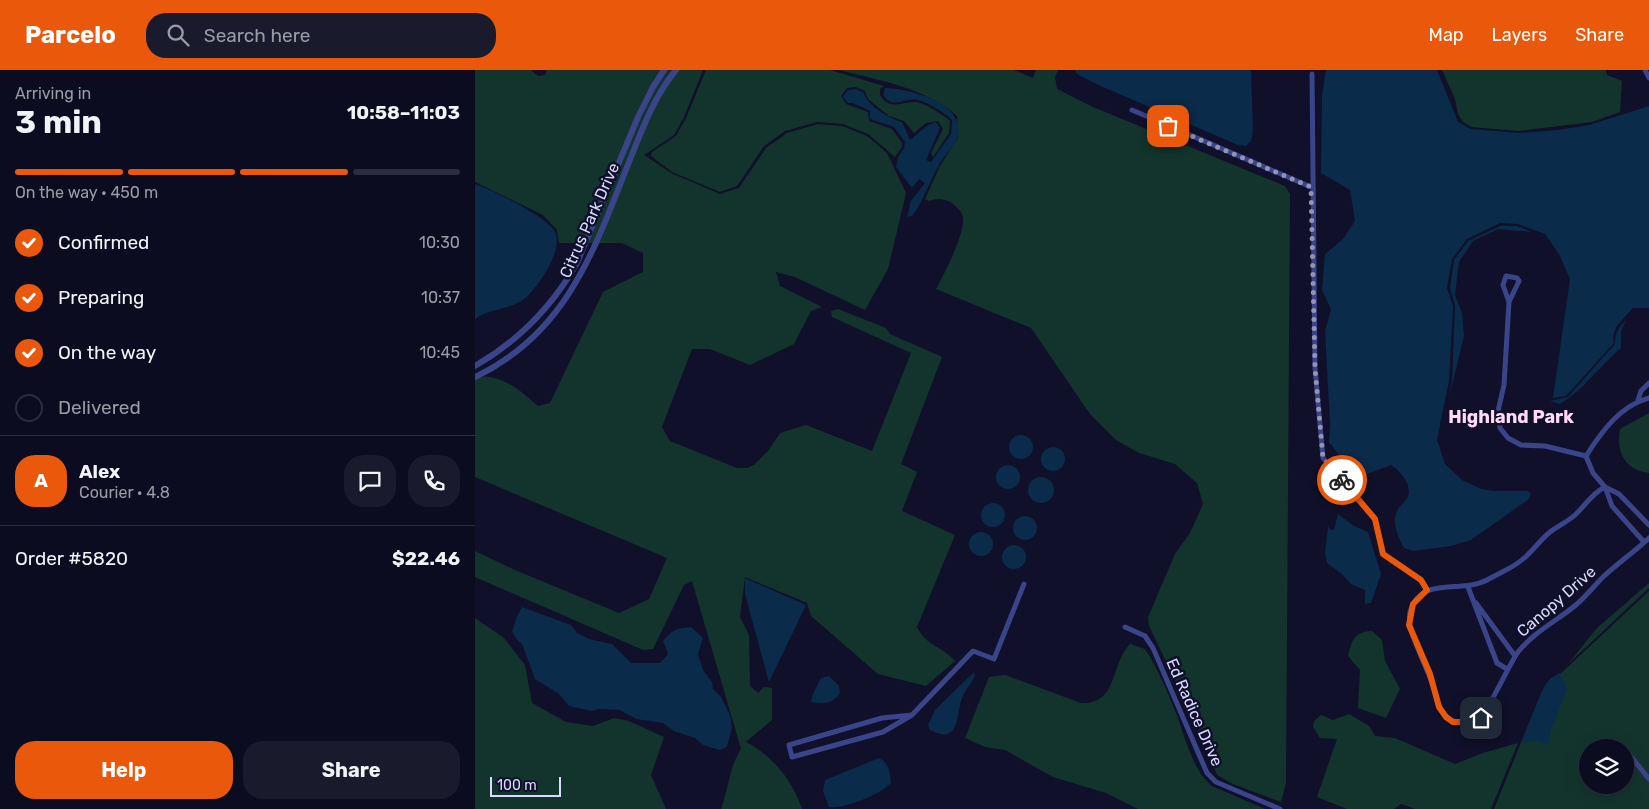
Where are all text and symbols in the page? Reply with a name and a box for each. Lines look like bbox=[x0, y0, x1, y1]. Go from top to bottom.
search box bbox=[146, 13, 496, 58]
text: Parcelo bbox=[25, 21, 116, 49]
icon: search bbox=[164, 21, 192, 49]
text: Search here bbox=[204, 24, 310, 47]
text: Map bbox=[1429, 24, 1464, 46]
text: Layers bbox=[1492, 24, 1547, 46]
text: Share bbox=[1575, 24, 1624, 46]
text: Arriving in bbox=[15, 84, 91, 103]
text: 10:58–11:03 bbox=[347, 101, 460, 124]
text: 3 min bbox=[15, 103, 102, 141]
pin bbox=[1147, 105, 1189, 147]
icon: bag bbox=[1154, 112, 1182, 140]
street label: Citrus Park Drive bbox=[556, 160, 623, 281]
text: On the way · 450 m bbox=[15, 183, 158, 202]
icon: check bbox=[15, 229, 43, 257]
text: Confirmed bbox=[58, 231, 149, 254]
text: 10:30 bbox=[419, 233, 460, 252]
icon: check bbox=[15, 284, 43, 312]
text: Preparing bbox=[58, 286, 144, 309]
text: 10:37 bbox=[421, 288, 460, 307]
icon: check bbox=[15, 339, 43, 367]
text: On the way bbox=[58, 341, 156, 364]
text: 10:45 bbox=[419, 343, 460, 362]
text: Delivered bbox=[58, 396, 141, 419]
district label: Highland Park bbox=[1448, 406, 1574, 428]
button: chat bbox=[344, 455, 396, 507]
button: phone bbox=[408, 455, 460, 507]
courier bbox=[1317, 455, 1367, 505]
text: Alex bbox=[79, 460, 120, 483]
icon: bike bbox=[1328, 466, 1356, 494]
text: A bbox=[34, 469, 48, 492]
text: Courier · 4.8 bbox=[79, 483, 170, 502]
text: Order #5820 bbox=[15, 547, 128, 570]
text: $22.46 bbox=[392, 547, 460, 570]
street label: Canopy Drive bbox=[1513, 562, 1600, 641]
street label: Ed Radice Drive bbox=[1162, 655, 1227, 769]
pin bbox=[1460, 697, 1502, 739]
icon: home bbox=[1467, 704, 1495, 732]
map controls bbox=[1579, 739, 1634, 794]
button: layers bbox=[1579, 739, 1634, 794]
button: Help bbox=[15, 741, 233, 799]
button: Share bbox=[243, 741, 460, 799]
scale bar bbox=[490, 774, 561, 797]
text: 100 m bbox=[497, 777, 537, 794]

